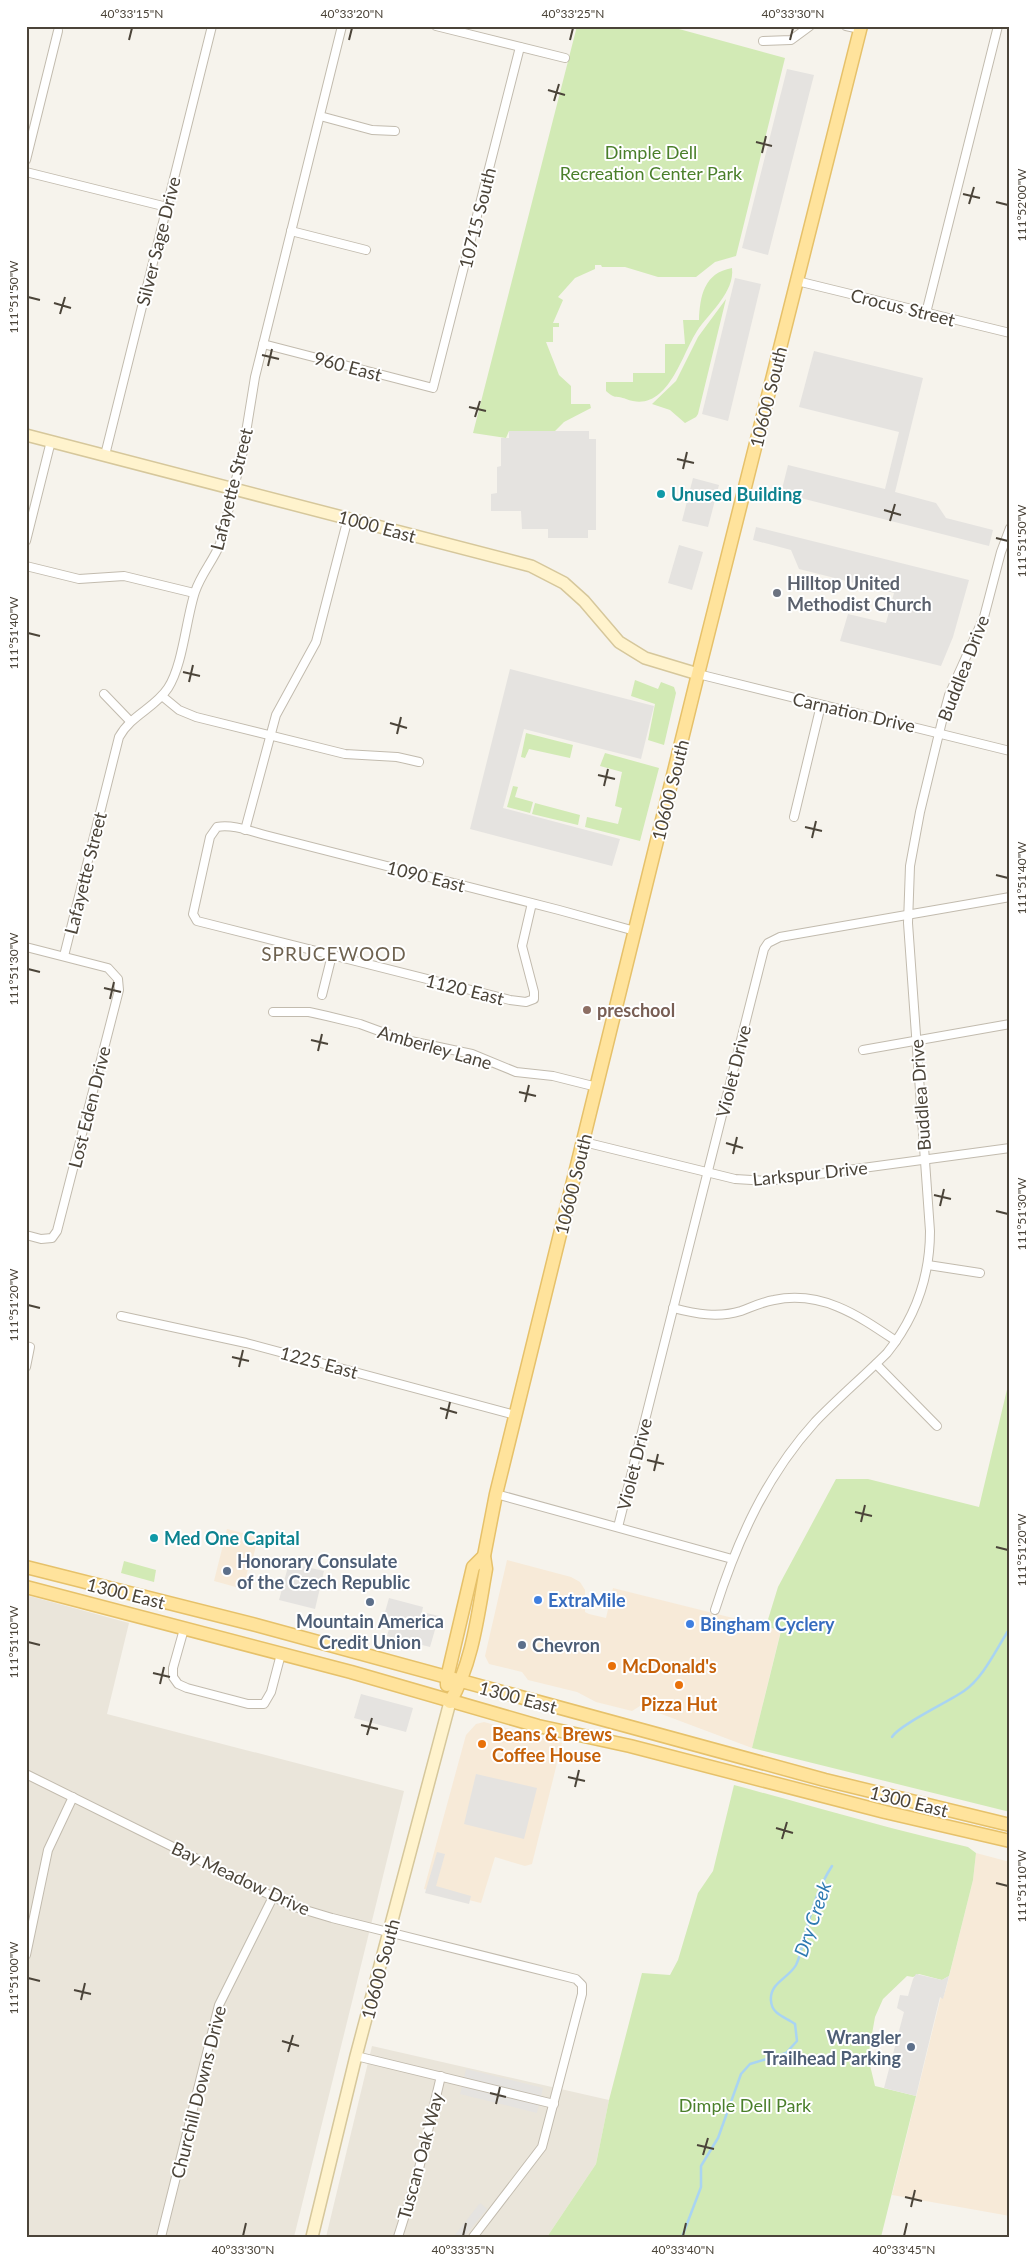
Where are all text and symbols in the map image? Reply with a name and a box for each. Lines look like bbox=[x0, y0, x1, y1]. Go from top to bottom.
text: 40°33'15"N bbox=[101, 6, 163, 21]
text: 40°33'20"N bbox=[321, 6, 383, 21]
text: 40°33'25"N bbox=[542, 6, 604, 21]
text: 40°33'30"N bbox=[762, 6, 824, 21]
park label: Dimple Dell Recreation Center Park bbox=[560, 141, 743, 184]
street label: 10715 South bbox=[454, 165, 500, 271]
text: 111°52'00"W bbox=[1014, 168, 1029, 242]
street label: Silver Sage Drive bbox=[131, 174, 185, 308]
text: 111°51'50"W bbox=[6, 260, 21, 334]
street label: Crocus Street bbox=[849, 283, 958, 331]
street label: 10600 South bbox=[745, 344, 791, 450]
street label: 960 East bbox=[312, 346, 385, 386]
street label: Lafayette Street bbox=[205, 425, 257, 552]
place label: Unused Building bbox=[671, 483, 802, 505]
marker: Unused Building bbox=[655, 488, 667, 500]
text: 111°51'50"W bbox=[1014, 504, 1029, 578]
street label: 1000 East bbox=[336, 505, 419, 547]
place label: Hilltop United Methodist Church bbox=[787, 572, 932, 615]
marker: Hilltop United Methodist Church bbox=[771, 587, 783, 599]
text: 111°51'40"W bbox=[6, 596, 21, 670]
street label: Buddlea Drive bbox=[933, 612, 993, 724]
street label: Carnation Drive bbox=[790, 687, 918, 737]
street label: 10600 South bbox=[647, 737, 693, 843]
street label: Lafayette Street bbox=[59, 809, 111, 936]
text: 111°51'40"W bbox=[1014, 841, 1029, 915]
street label: 1090 East bbox=[385, 856, 468, 896]
text: 111°51'30"W bbox=[6, 932, 21, 1006]
district label: SPRUCEWOOD bbox=[261, 942, 407, 965]
street label: 1120 East bbox=[424, 969, 507, 1009]
place label: preschool bbox=[597, 999, 675, 1021]
marker: preschool bbox=[581, 1004, 593, 1016]
street label: Amberley Lane bbox=[375, 1020, 495, 1074]
street label: Violet Drive bbox=[711, 1023, 755, 1119]
street label: Buddlea Drive bbox=[905, 1038, 935, 1152]
street label: Lost Eden Drive bbox=[63, 1044, 115, 1170]
street label: 10600 South bbox=[550, 1131, 596, 1237]
street label: Larkspur Drive bbox=[751, 1156, 869, 1190]
text: 111°51'30"W bbox=[1014, 1177, 1029, 1251]
text: 111°51'20"W bbox=[6, 1268, 21, 1342]
street label: 1225 East bbox=[278, 1341, 361, 1383]
street label: Violet Drive bbox=[612, 1416, 656, 1512]
text: 111°51'20"W bbox=[1014, 1513, 1029, 1587]
place label: Med One Capital bbox=[164, 1527, 300, 1549]
marker: Med One Capital bbox=[148, 1532, 160, 1544]
place label: Honorary Consulate of the Czech Republic bbox=[237, 1550, 410, 1593]
marker: Honorary Consulate of the Czech Republic bbox=[221, 1565, 233, 1577]
street label: 1300 East bbox=[85, 1573, 168, 1613]
place label: ExtraMile bbox=[548, 1589, 626, 1611]
marker: ExtraMile bbox=[532, 1594, 544, 1606]
marker: Mountain America Credit Union bbox=[364, 1596, 376, 1608]
text: 111°51'10"W bbox=[6, 1605, 21, 1679]
place label: Mountain America Credit Union bbox=[296, 1610, 444, 1653]
place label: Bingham Cyclery bbox=[700, 1613, 835, 1635]
marker: Bingham Cyclery bbox=[684, 1618, 696, 1630]
place label: Chevron bbox=[532, 1634, 600, 1656]
marker: Chevron bbox=[516, 1639, 528, 1651]
place label: McDonald's bbox=[622, 1655, 717, 1677]
marker: McDonald's bbox=[606, 1660, 618, 1672]
street label: 1300 East bbox=[477, 1676, 560, 1718]
marker: Pizza Hut bbox=[673, 1679, 685, 1691]
place label: Pizza Hut bbox=[641, 1693, 717, 1715]
place label: Beans & Brews Coffee House bbox=[492, 1723, 612, 1766]
marker: Beans & Brews Coffee House bbox=[476, 1738, 488, 1750]
street label: 1300 East bbox=[868, 1781, 951, 1821]
street label: Bay Meadow Drive bbox=[168, 1836, 314, 1920]
text: 111°51'10"W bbox=[1014, 1849, 1029, 1923]
water label: Dry Creek bbox=[788, 1877, 836, 1960]
street label: 10600 South bbox=[356, 1916, 404, 2022]
text: 111°51'00"W bbox=[6, 1941, 21, 2015]
street label: Churchill Downs Drive bbox=[166, 2003, 230, 2181]
place label: Wrangler Trailhead Parking bbox=[763, 2026, 901, 2069]
marker: Wrangler Trailhead Parking bbox=[905, 2041, 917, 2053]
street label: Tuscan Oak Way bbox=[392, 2089, 448, 2222]
park label: Dimple Dell Park bbox=[679, 2094, 812, 2116]
text: 40°33'30"N bbox=[212, 2242, 274, 2257]
text: 40°33'35"N bbox=[432, 2242, 494, 2257]
text: 40°33'40"N bbox=[652, 2242, 714, 2257]
text: 40°33'45"N bbox=[873, 2242, 935, 2257]

